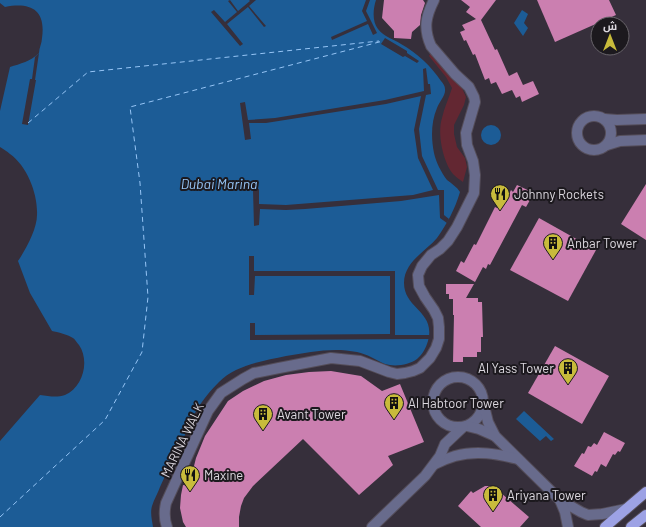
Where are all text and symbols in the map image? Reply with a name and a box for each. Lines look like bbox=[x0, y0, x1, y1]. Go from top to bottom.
north arrow bbox=[590, 16, 630, 56]
text: ش bbox=[603, 19, 617, 33]
water label: Dubai Marina bbox=[181, 175, 257, 192]
restaurant icon: Johnny Rockets bbox=[489, 183, 511, 211]
place label: Johnny Rockets bbox=[514, 186, 604, 202]
building icon: Anbar Tower bbox=[542, 232, 564, 260]
place label: Anbar Tower bbox=[567, 235, 637, 251]
building icon: Al Yass Tower bbox=[557, 357, 579, 385]
place label: Al Yass Tower bbox=[478, 360, 554, 376]
building icon: Al Habtoor Tower bbox=[383, 392, 405, 420]
place label: Al Habtoor Tower bbox=[408, 395, 504, 411]
street label: MARINA WALK bbox=[157, 400, 207, 480]
building icon: Avant Tower bbox=[252, 403, 274, 431]
place label: Avant Tower bbox=[277, 406, 346, 422]
restaurant icon: Maxine bbox=[179, 464, 201, 492]
place label: Maxine bbox=[204, 467, 243, 483]
building icon: Ariyana Tower bbox=[482, 484, 504, 512]
place label: Ariyana Tower bbox=[507, 487, 586, 503]

